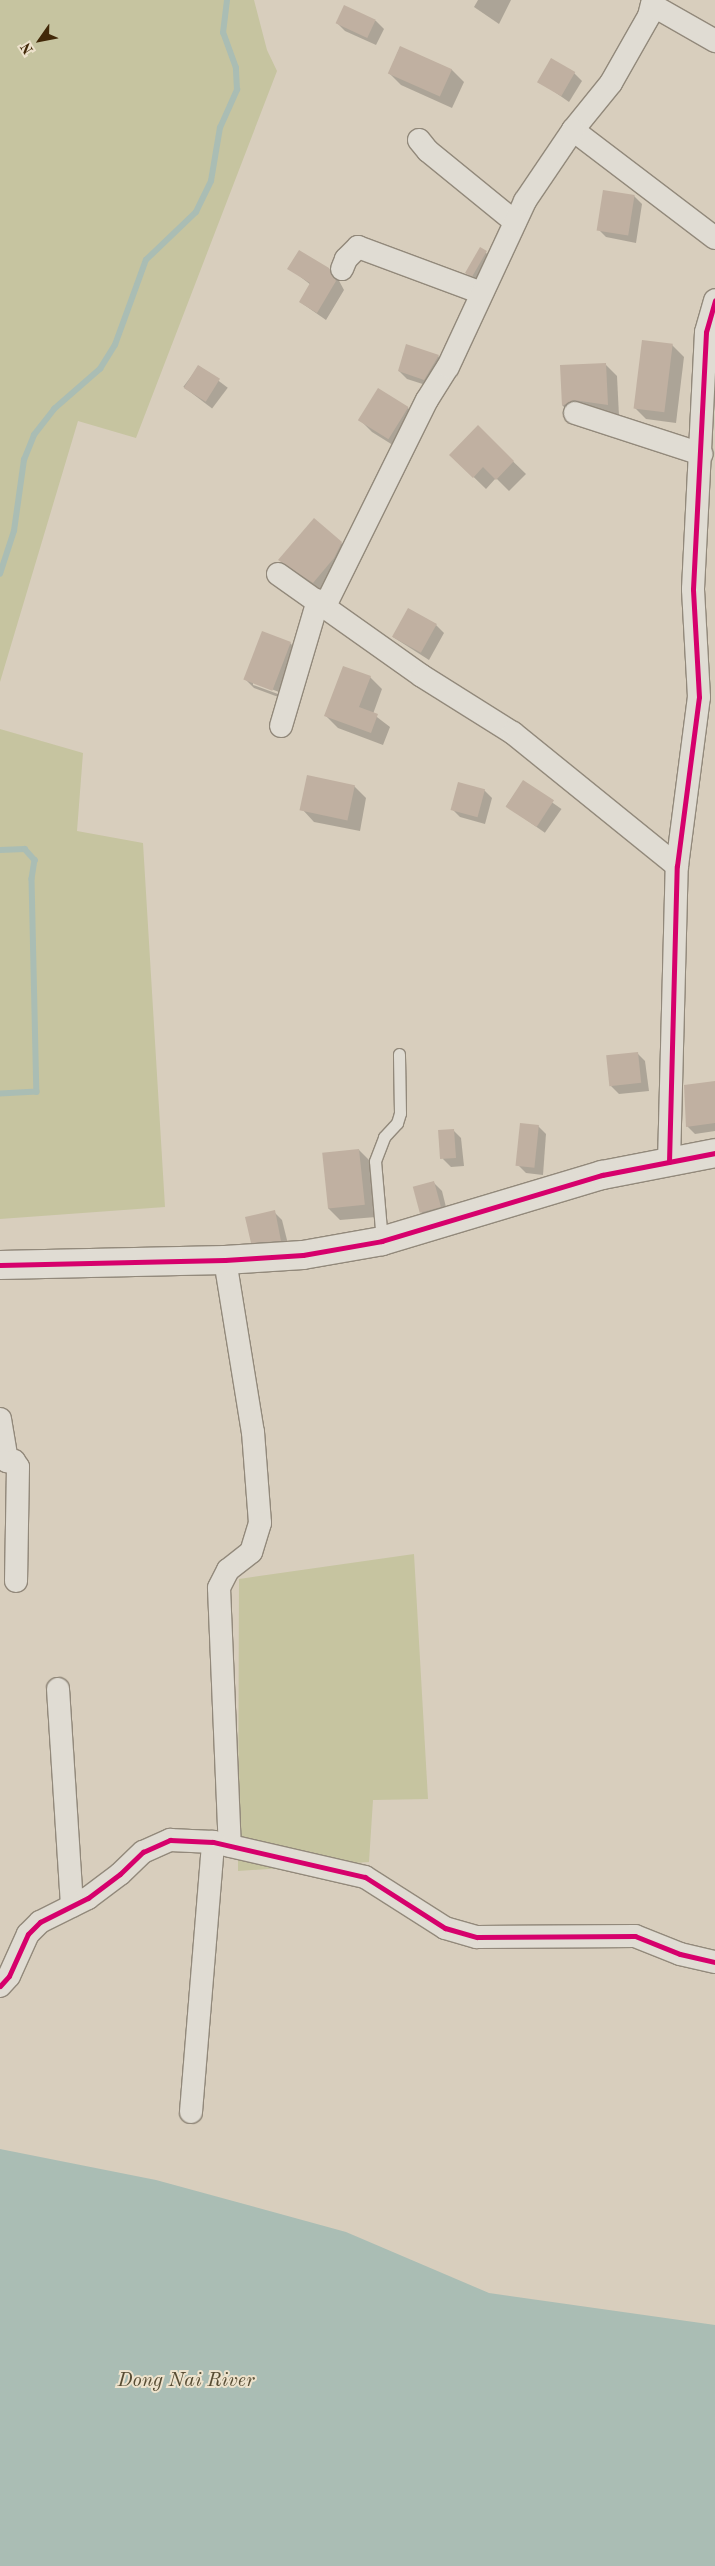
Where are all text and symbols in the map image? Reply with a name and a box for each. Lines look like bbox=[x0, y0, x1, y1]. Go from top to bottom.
north arrow bbox=[15, 15, 65, 65]
text: N bbox=[19, 40, 36, 56]
water label: Dong Nai River bbox=[118, 2369, 254, 2393]

